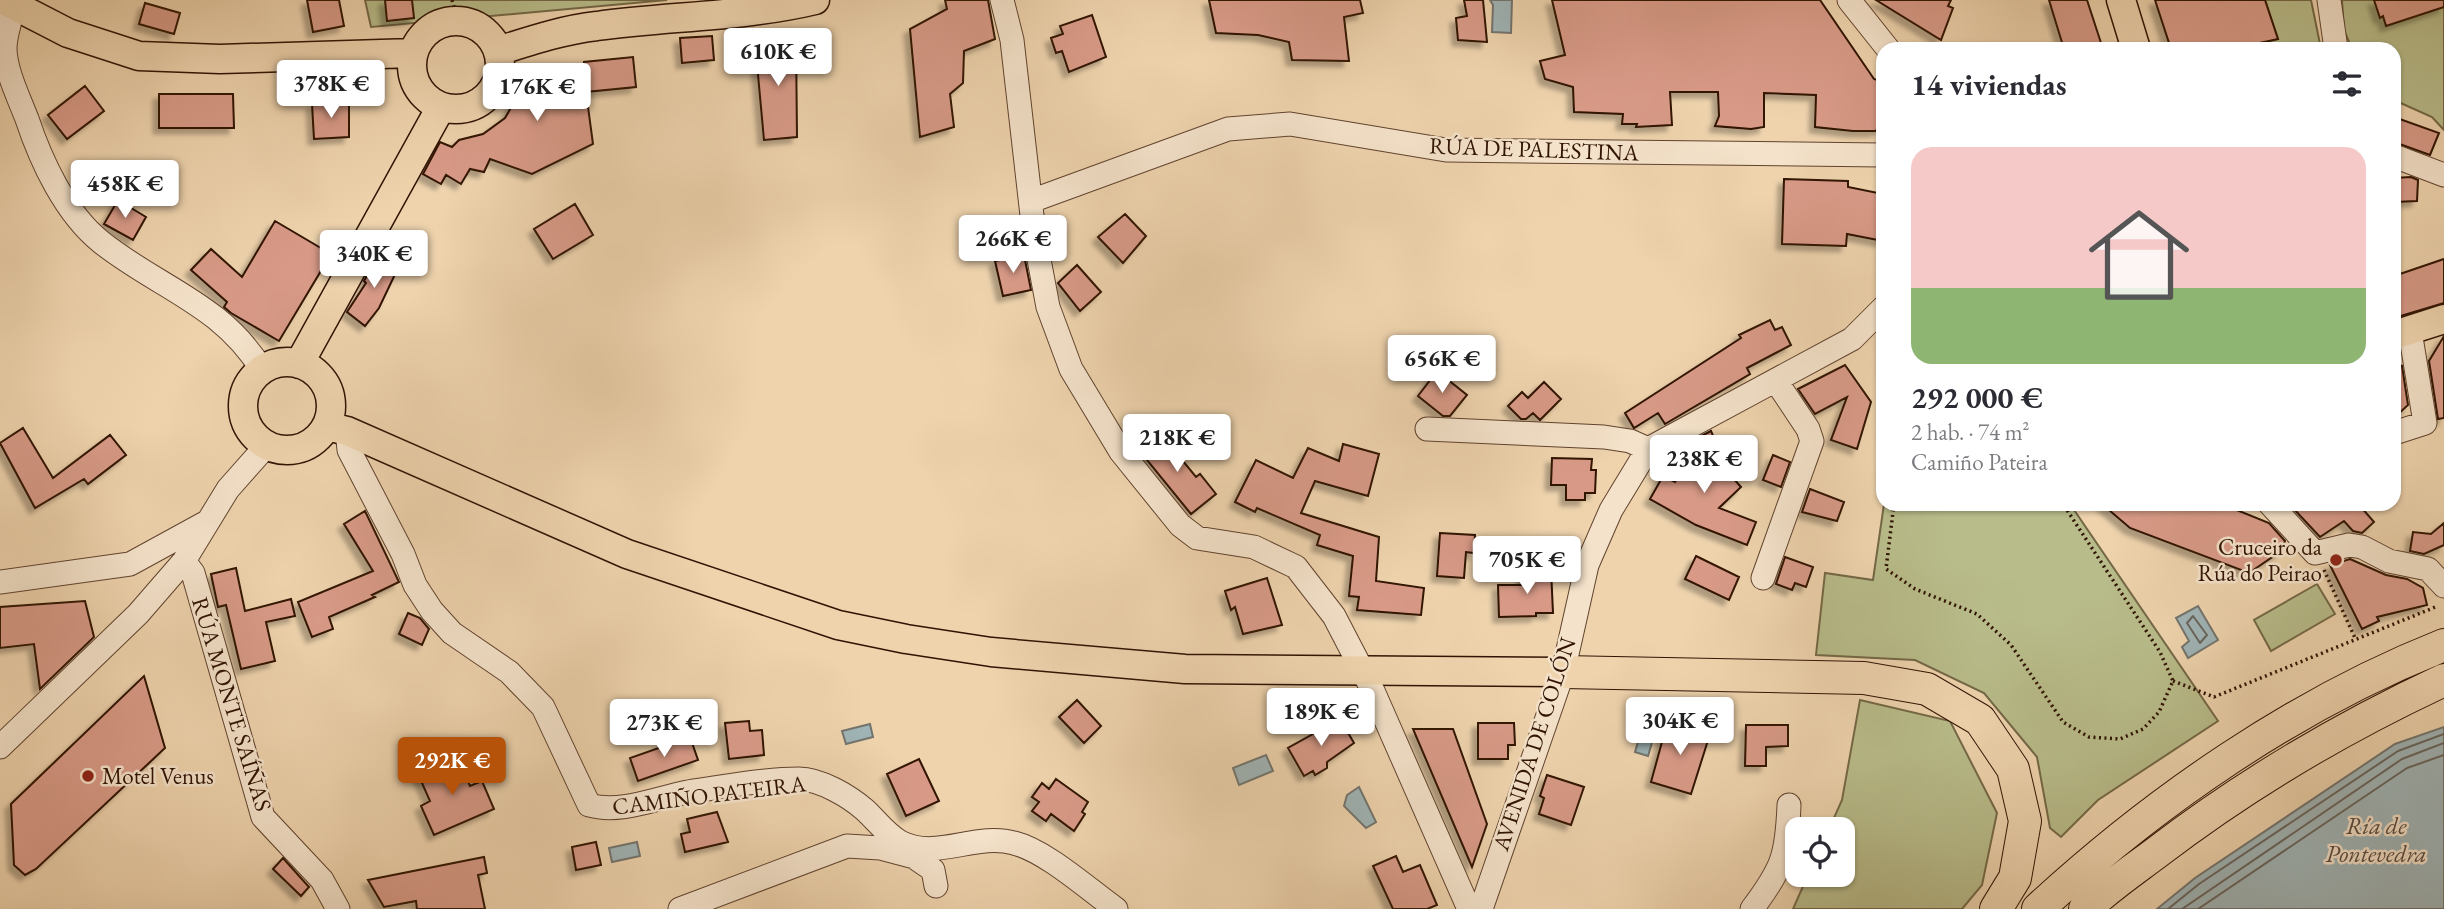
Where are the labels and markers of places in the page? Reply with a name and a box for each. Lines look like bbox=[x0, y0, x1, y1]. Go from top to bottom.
pin: 610K € bbox=[721, 28, 835, 88]
pin: 378K € bbox=[274, 60, 388, 120]
pin: 176K € bbox=[480, 64, 594, 123]
pin: 458K € bbox=[68, 160, 182, 220]
pin: 266K € bbox=[956, 216, 1070, 275]
pin: 340K € bbox=[317, 230, 431, 290]
pin: 656K € bbox=[1385, 336, 1499, 395]
pin: 218K € bbox=[1120, 414, 1234, 474]
pin: 238K € bbox=[1647, 435, 1761, 495]
place label: Cruceiro da Rúa do Peirao bbox=[2198, 532, 2323, 588]
pin: 705K € bbox=[1470, 536, 1584, 596]
marker: Cruceiro da Rúa do Peirao bbox=[2328, 552, 2344, 568]
pin: 189K € bbox=[1264, 688, 1378, 748]
pin: 304K € bbox=[1623, 698, 1737, 757]
pin: 273K € bbox=[607, 700, 721, 759]
pin: 292K € bbox=[395, 738, 509, 797]
place label: Motel Venus bbox=[102, 761, 214, 791]
marker: Motel Venus bbox=[80, 768, 96, 784]

